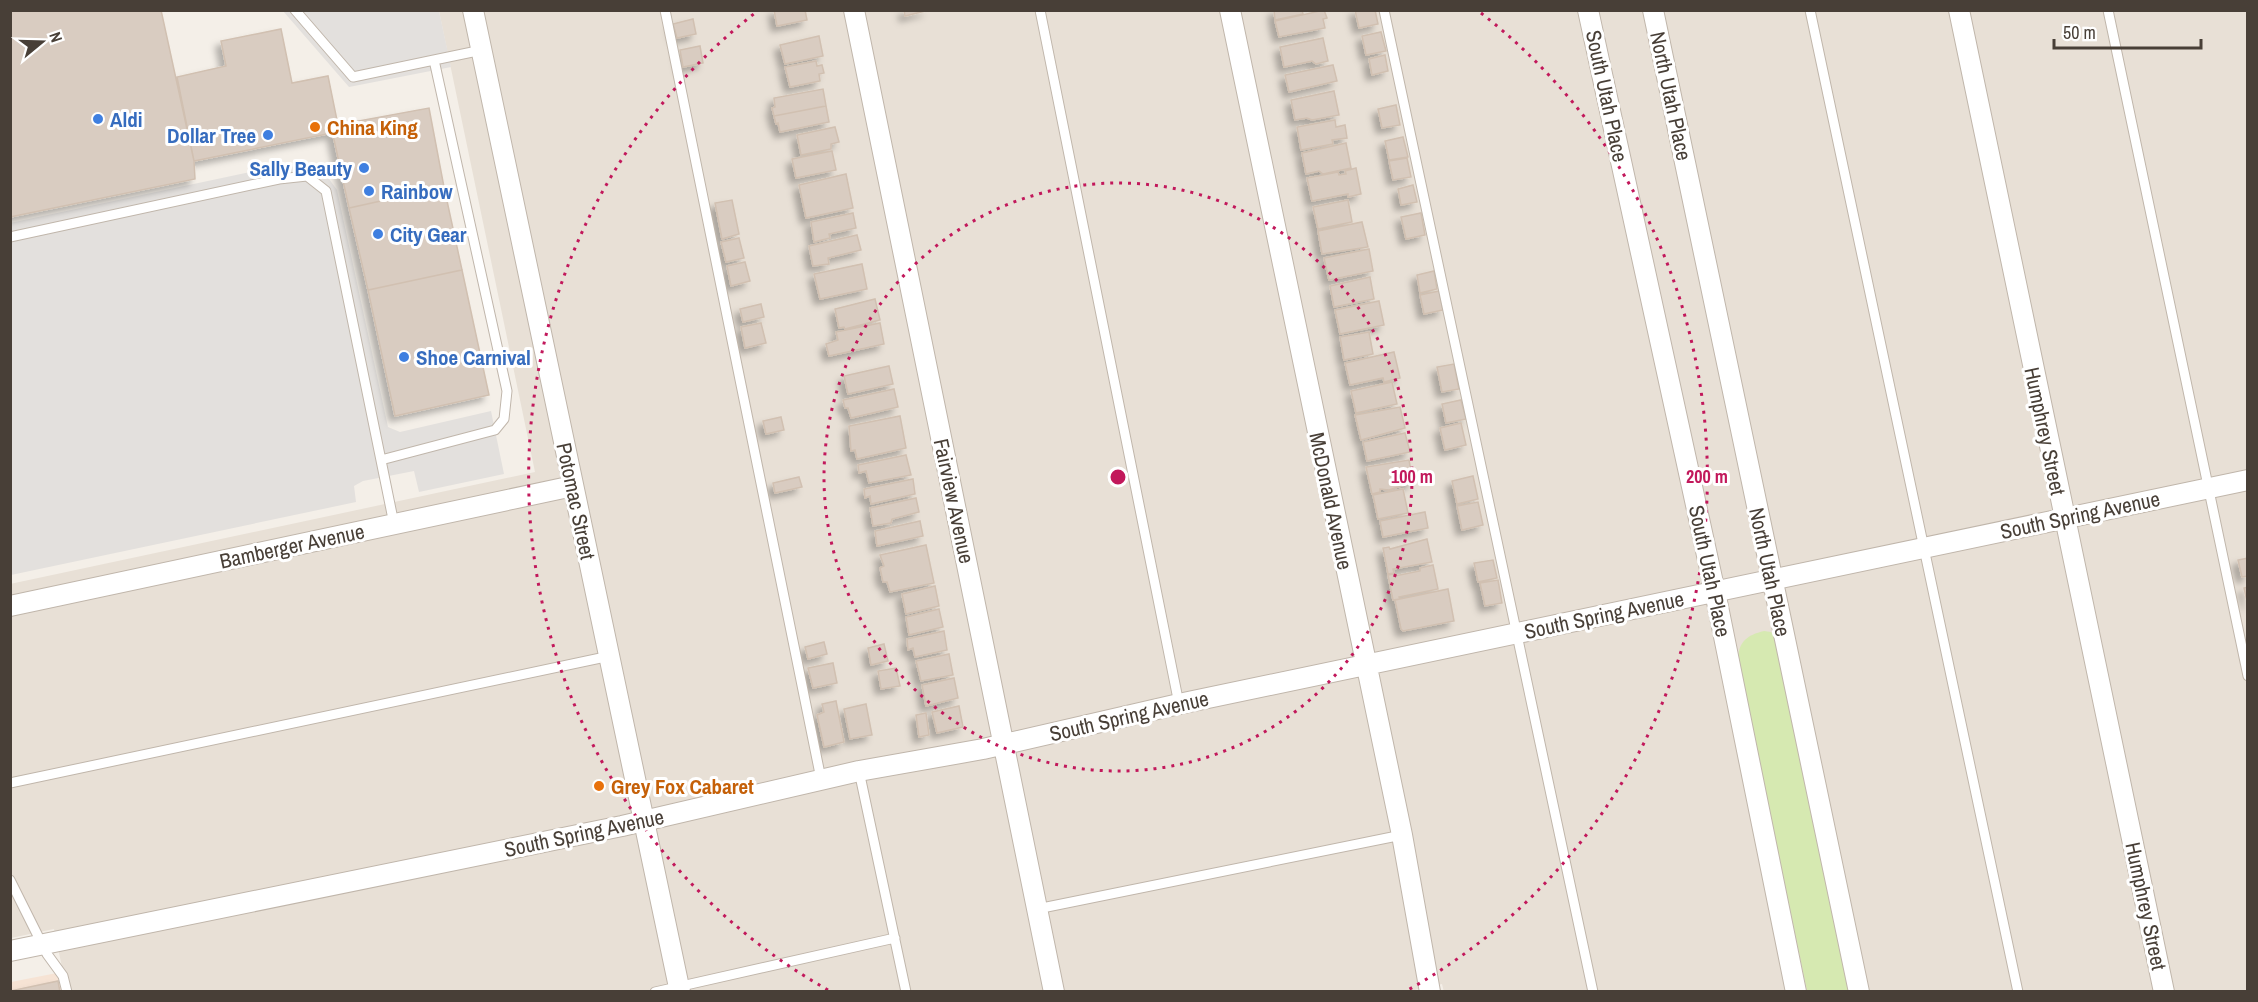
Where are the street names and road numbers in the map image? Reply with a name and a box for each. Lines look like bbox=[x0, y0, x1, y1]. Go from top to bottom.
street label: South Utah Place bbox=[1579, 27, 1635, 165]
street label: North Utah Place bbox=[1643, 29, 1699, 163]
street label: Humphrey Street bbox=[2017, 364, 2073, 498]
street label: McDonald Avenue bbox=[1302, 430, 1360, 572]
street label: Fairview Avenue bbox=[927, 436, 981, 566]
street label: Potomac Street bbox=[549, 440, 603, 562]
street label: South Spring Avenue bbox=[1998, 484, 2162, 546]
street label: South Utah Place bbox=[1682, 502, 1738, 640]
street label: North Utah Place bbox=[1742, 505, 1798, 639]
street label: Bamberger Avenue bbox=[217, 517, 367, 575]
street label: South Spring Avenue bbox=[1522, 584, 1686, 646]
street label: South Spring Avenue bbox=[1047, 684, 1211, 748]
street label: South Spring Avenue bbox=[502, 802, 666, 864]
street label: Humphrey Street bbox=[2118, 839, 2174, 973]

